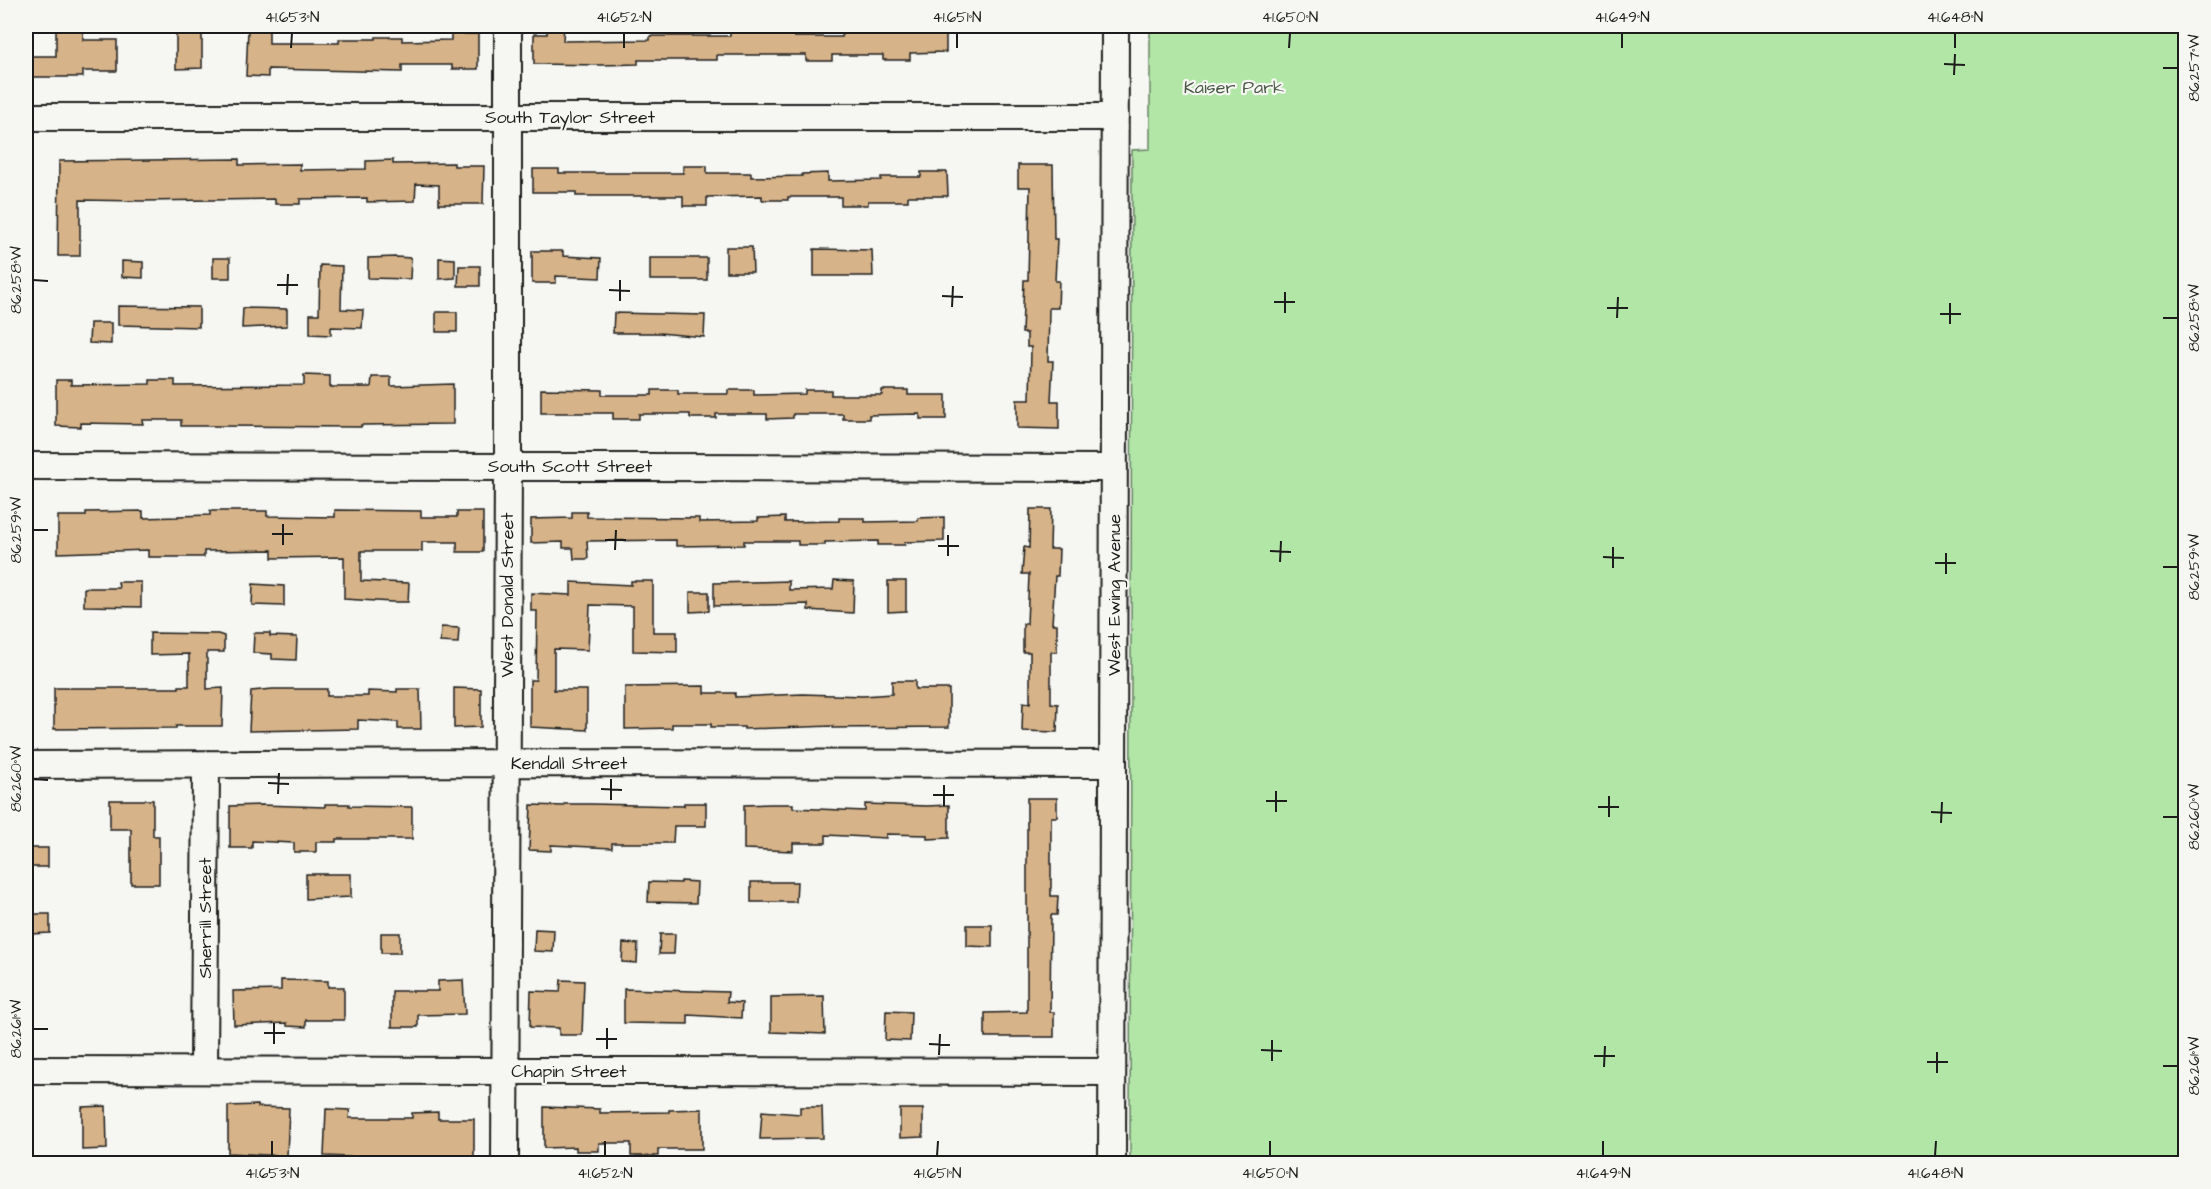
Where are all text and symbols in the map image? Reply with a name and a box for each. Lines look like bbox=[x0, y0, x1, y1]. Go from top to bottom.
text: 41.653°N bbox=[265, 7, 319, 28]
text: 41.652°N bbox=[596, 7, 652, 28]
text: 41.651°N bbox=[933, 7, 981, 28]
text: 41.650°N bbox=[1262, 7, 1318, 28]
text: 41.649°N bbox=[1594, 7, 1650, 28]
text: 41.648°N bbox=[1927, 7, 1983, 28]
text: 86.257°W bbox=[2184, 34, 2205, 102]
park label: Kaiser Park bbox=[1184, 75, 1284, 100]
street label: South Taylor Street bbox=[485, 105, 656, 131]
text: 86.258°W bbox=[6, 246, 27, 314]
text: 86.258°W bbox=[2184, 284, 2205, 352]
street label: South Scott Street bbox=[488, 454, 653, 479]
text: 86.259°W bbox=[6, 497, 27, 563]
street label: West Donald Street bbox=[495, 512, 520, 677]
street label: West Ewing Avenue bbox=[1102, 514, 1128, 676]
text: 86.259°W bbox=[2184, 534, 2205, 600]
text: 86.260°W bbox=[6, 746, 27, 812]
street label: Kendall Street bbox=[511, 751, 628, 776]
text: 86.260°W bbox=[2184, 784, 2205, 850]
street label: Sherrill Street bbox=[193, 857, 218, 979]
text: 86.261°W bbox=[6, 1000, 27, 1058]
text: 86.261°W bbox=[2184, 1037, 2205, 1095]
street label: Chapin Street bbox=[511, 1059, 627, 1084]
text: 41.653°N bbox=[245, 1163, 299, 1184]
text: 41.652°N bbox=[577, 1163, 633, 1184]
text: 41.651°N bbox=[913, 1163, 961, 1184]
text: 41.650°N bbox=[1242, 1163, 1298, 1184]
text: 41.649°N bbox=[1575, 1163, 1631, 1184]
text: 41.648°N bbox=[1907, 1163, 1963, 1184]

